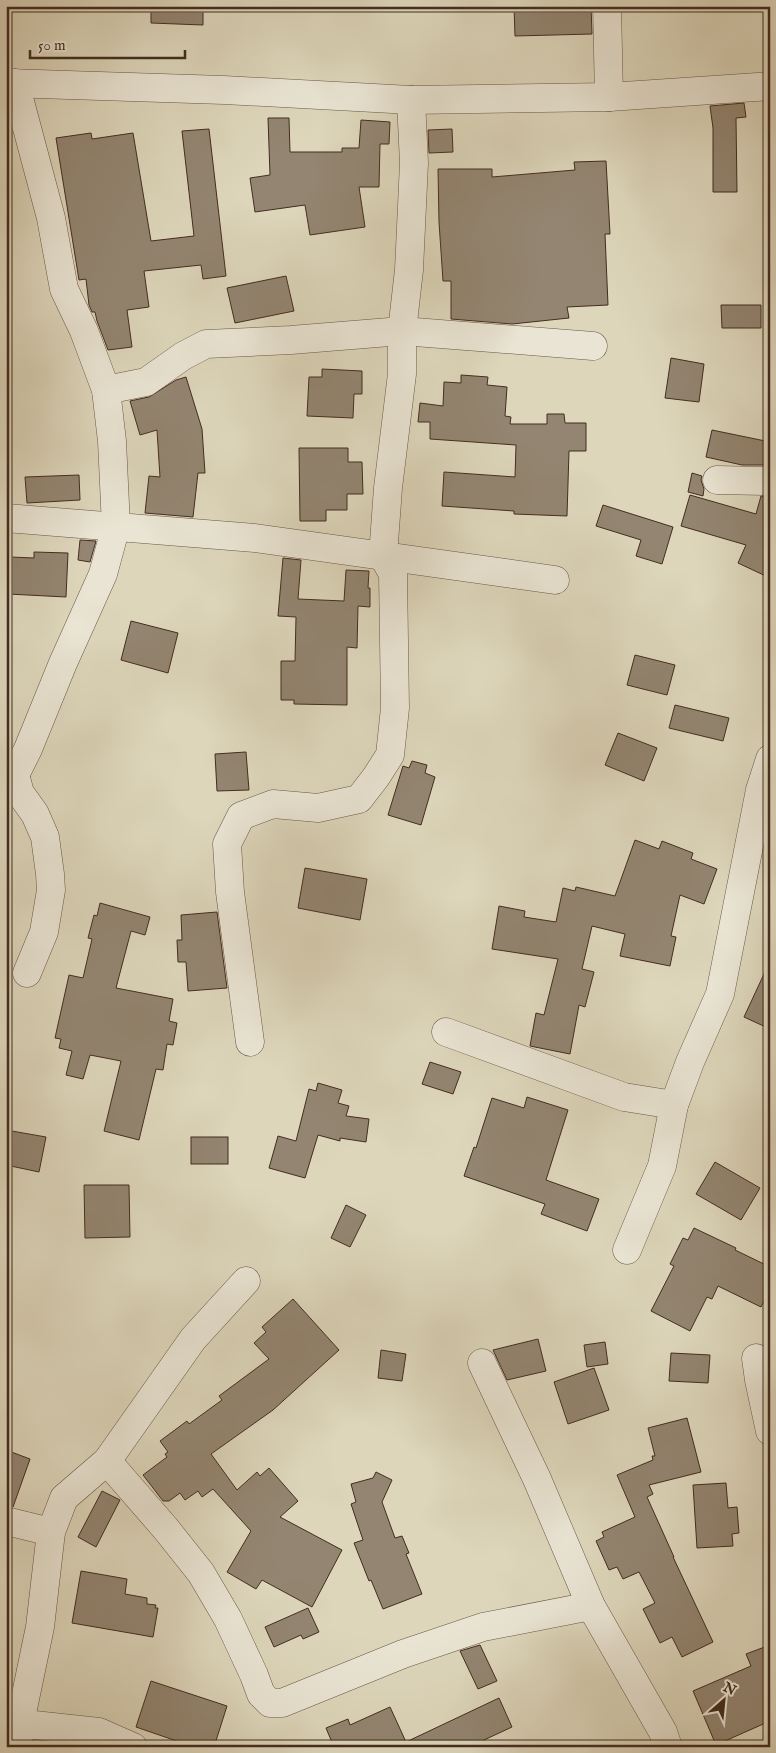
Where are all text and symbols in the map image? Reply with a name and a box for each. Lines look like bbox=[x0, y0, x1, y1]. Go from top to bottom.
scale bar bbox=[30, 28, 185, 60]
text: 50 m bbox=[38, 36, 66, 55]
north arrow bbox=[698, 1676, 748, 1726]
text: N bbox=[719, 1678, 739, 1700]

